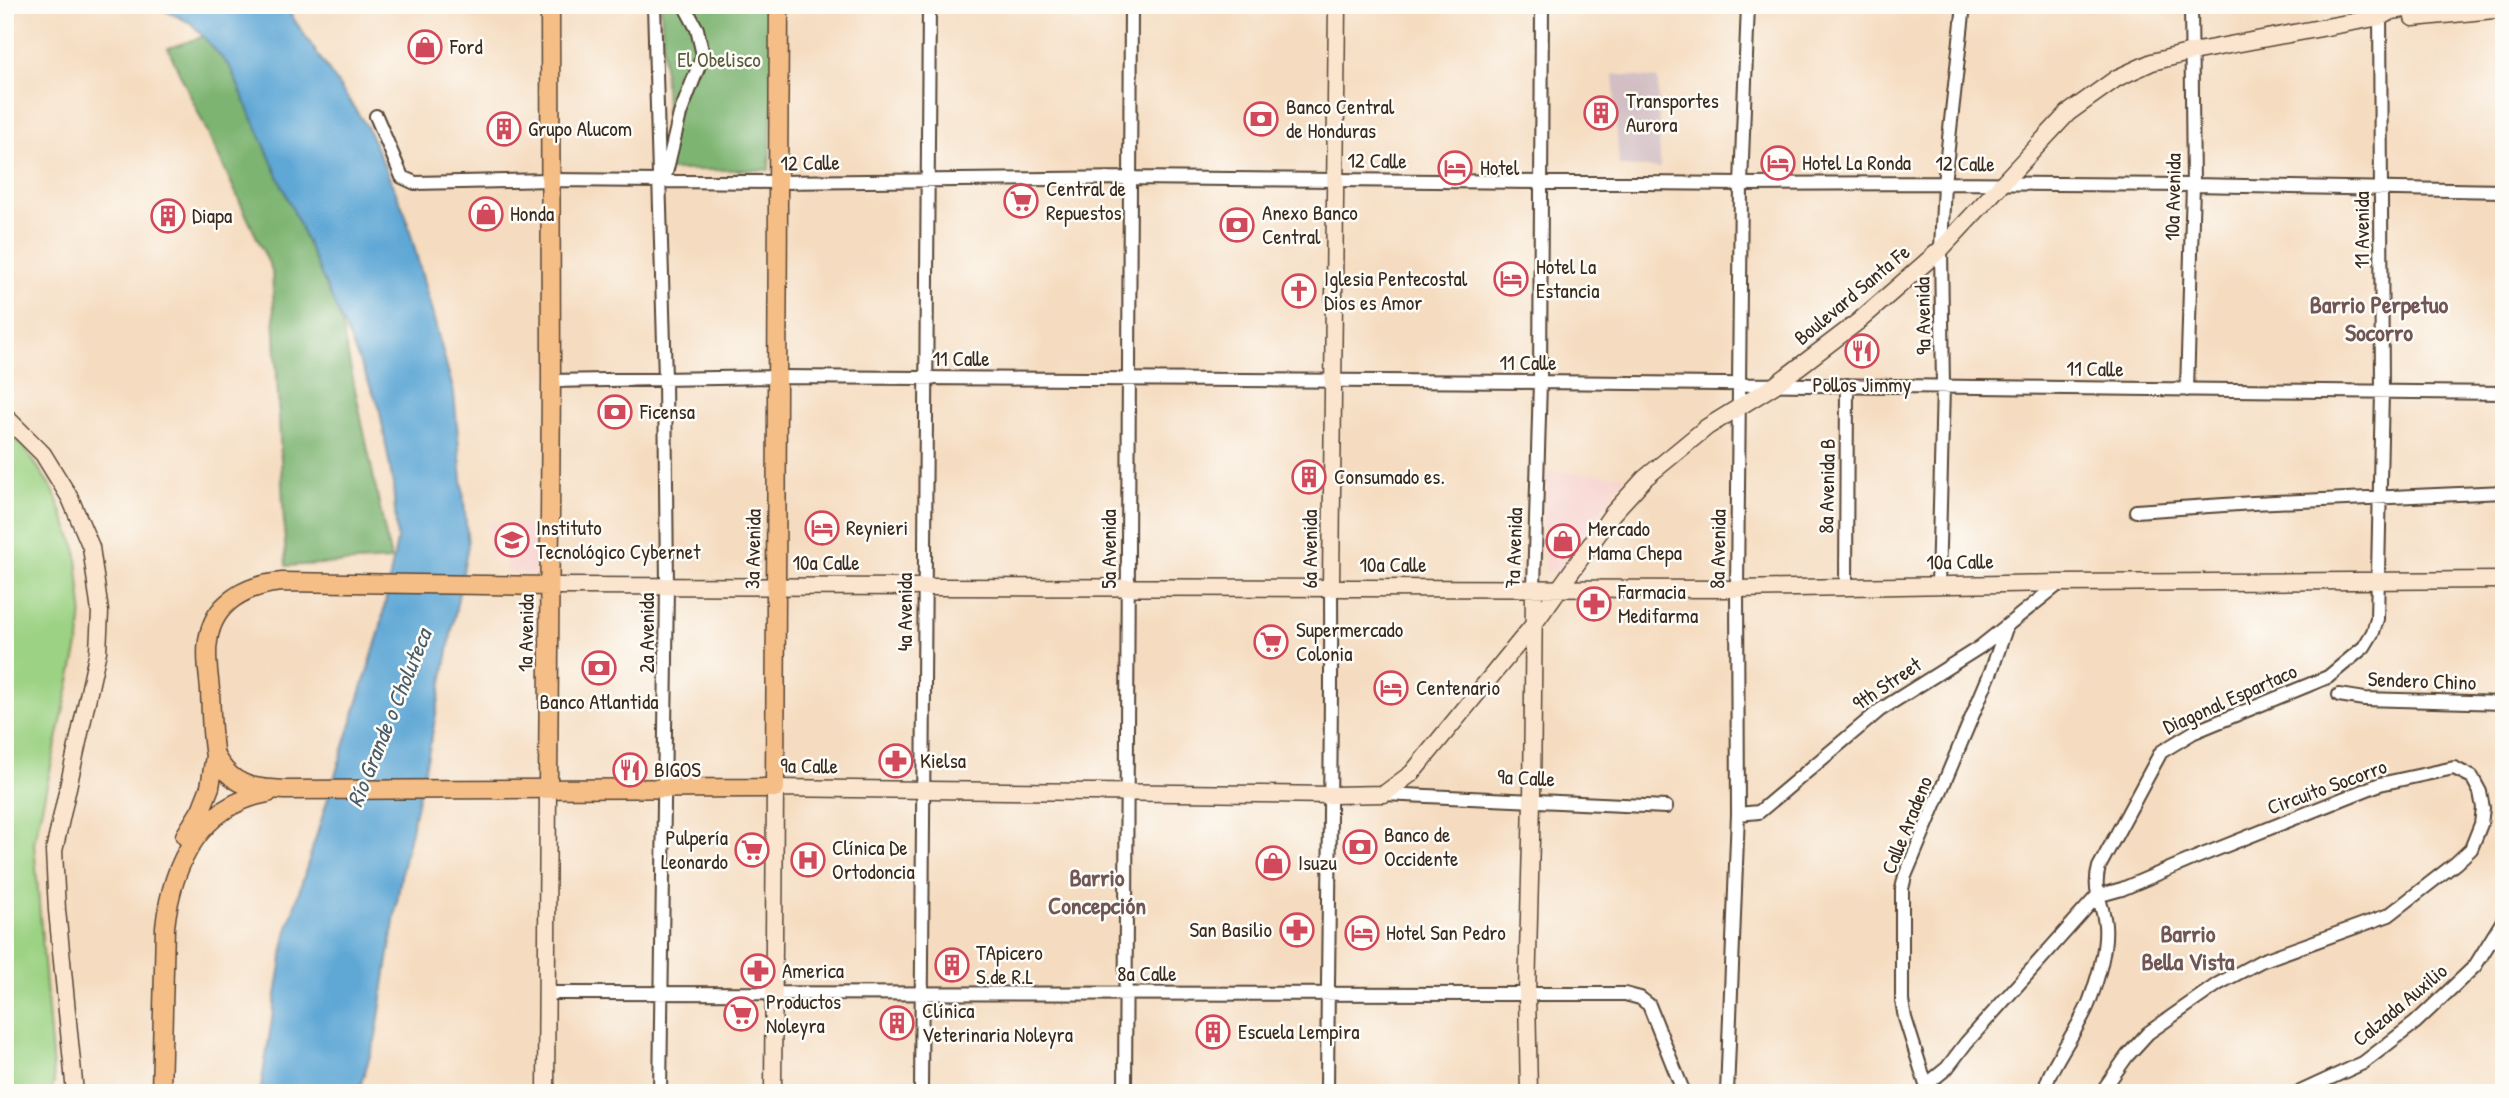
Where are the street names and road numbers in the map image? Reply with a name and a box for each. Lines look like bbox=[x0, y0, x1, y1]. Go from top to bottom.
street label: 12 Calle bbox=[1347, 145, 1407, 176]
street label: 12 Calle bbox=[780, 147, 840, 178]
street label: 12 Calle bbox=[1935, 148, 1995, 179]
street label: 10a Avenida bbox=[2157, 153, 2188, 241]
street label: 11 Avenida bbox=[2347, 191, 2376, 269]
street label: Boulevard Santa Fe bbox=[1788, 238, 1916, 352]
street label: 9a Avenida bbox=[1907, 277, 1938, 355]
street label: 11 Calle bbox=[932, 344, 990, 373]
street label: 11 Calle bbox=[1499, 348, 1557, 377]
street label: 11 Calle bbox=[2066, 354, 2124, 383]
street label: 8a Avenida B bbox=[1811, 438, 1842, 534]
street label: 7a Avenida bbox=[1498, 507, 1529, 589]
street label: 3a Avenida bbox=[737, 509, 768, 589]
street label: 5a Avenida bbox=[1094, 509, 1123, 589]
street label: 6a Avenida bbox=[1295, 509, 1324, 589]
street label: 8a Avenida bbox=[1702, 509, 1733, 589]
street label: 10a Calle bbox=[1926, 546, 1994, 577]
street label: 10a Calle bbox=[792, 548, 860, 577]
street label: 10a Calle bbox=[1359, 550, 1427, 579]
street label: 4a Avenida bbox=[890, 573, 919, 651]
street label: 2a Avenida bbox=[632, 593, 661, 673]
street label: 1a Avenida bbox=[510, 594, 541, 672]
street label: 9th Street bbox=[1846, 649, 1928, 717]
street label: Diagonal Espartaco bbox=[2158, 656, 2301, 741]
street label: Sendero Chino bbox=[2367, 664, 2477, 697]
street label: 9a Calle bbox=[780, 750, 838, 781]
street label: Circuito Socorro bbox=[2263, 751, 2391, 822]
street label: 9a Calle bbox=[1496, 762, 1556, 793]
street label: Calle Aradeno bbox=[1874, 772, 1939, 878]
street label: Calzada Auxilio bbox=[2346, 956, 2453, 1053]
street label: 8a Calle bbox=[1117, 959, 1177, 988]

